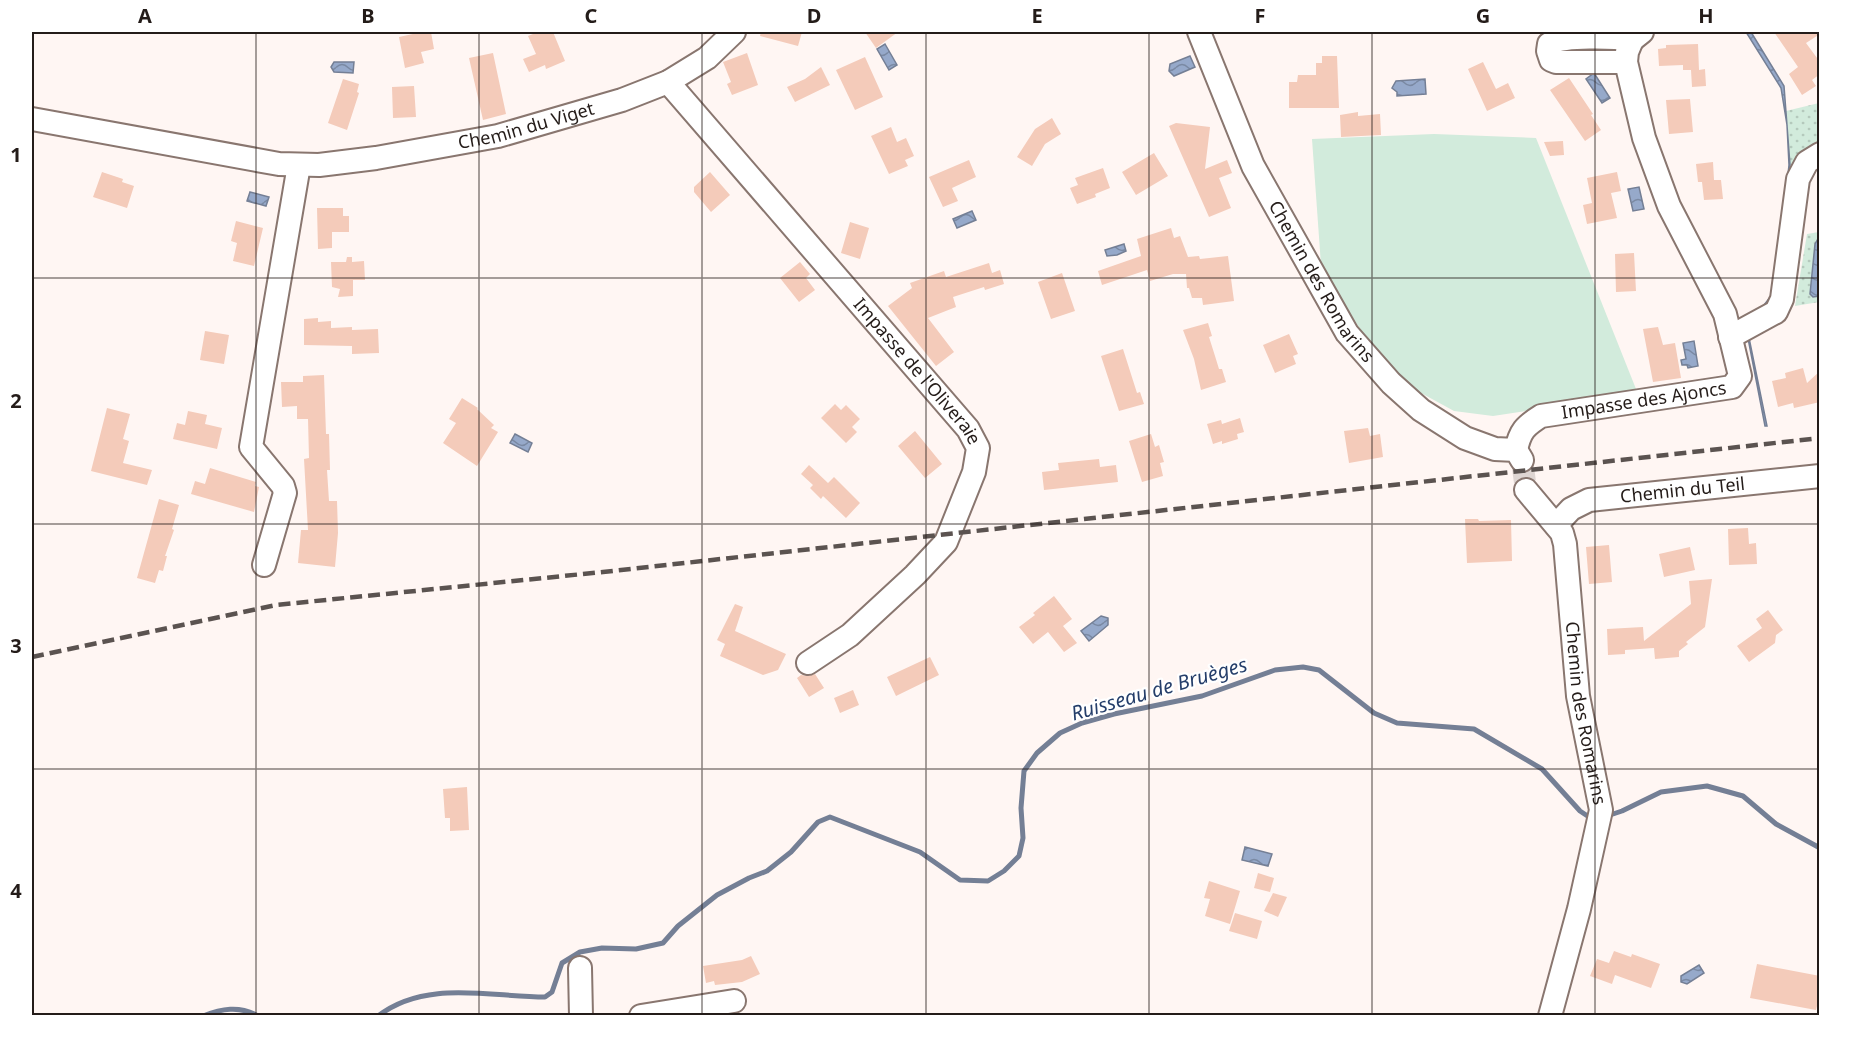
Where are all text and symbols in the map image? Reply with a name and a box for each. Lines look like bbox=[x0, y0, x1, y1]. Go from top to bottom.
text: A bbox=[138, 2, 152, 29]
text: B bbox=[361, 2, 375, 29]
text: C bbox=[585, 2, 598, 29]
text: D bbox=[807, 2, 821, 29]
text: E bbox=[1031, 2, 1043, 29]
text: F bbox=[1255, 2, 1265, 29]
text: G bbox=[1476, 2, 1490, 29]
text: H bbox=[1698, 2, 1714, 29]
street label: Chemin du Viget bbox=[456, 96, 597, 154]
text: 1 bbox=[10, 141, 22, 168]
street label: Chemin des Romarins bbox=[1264, 196, 1380, 367]
street label: Impasse de l'Oliveraie bbox=[849, 292, 987, 448]
street label: Impasse des Ajoncs bbox=[1560, 375, 1728, 424]
text: 2 bbox=[10, 387, 22, 414]
street label: Chemin du Teil bbox=[1619, 471, 1746, 508]
street label: Chemin des Romarins bbox=[1561, 620, 1613, 807]
text: 3 bbox=[10, 632, 22, 659]
water label: Ruisseau de Bruèges bbox=[1068, 650, 1250, 727]
text: 4 bbox=[10, 877, 22, 904]

